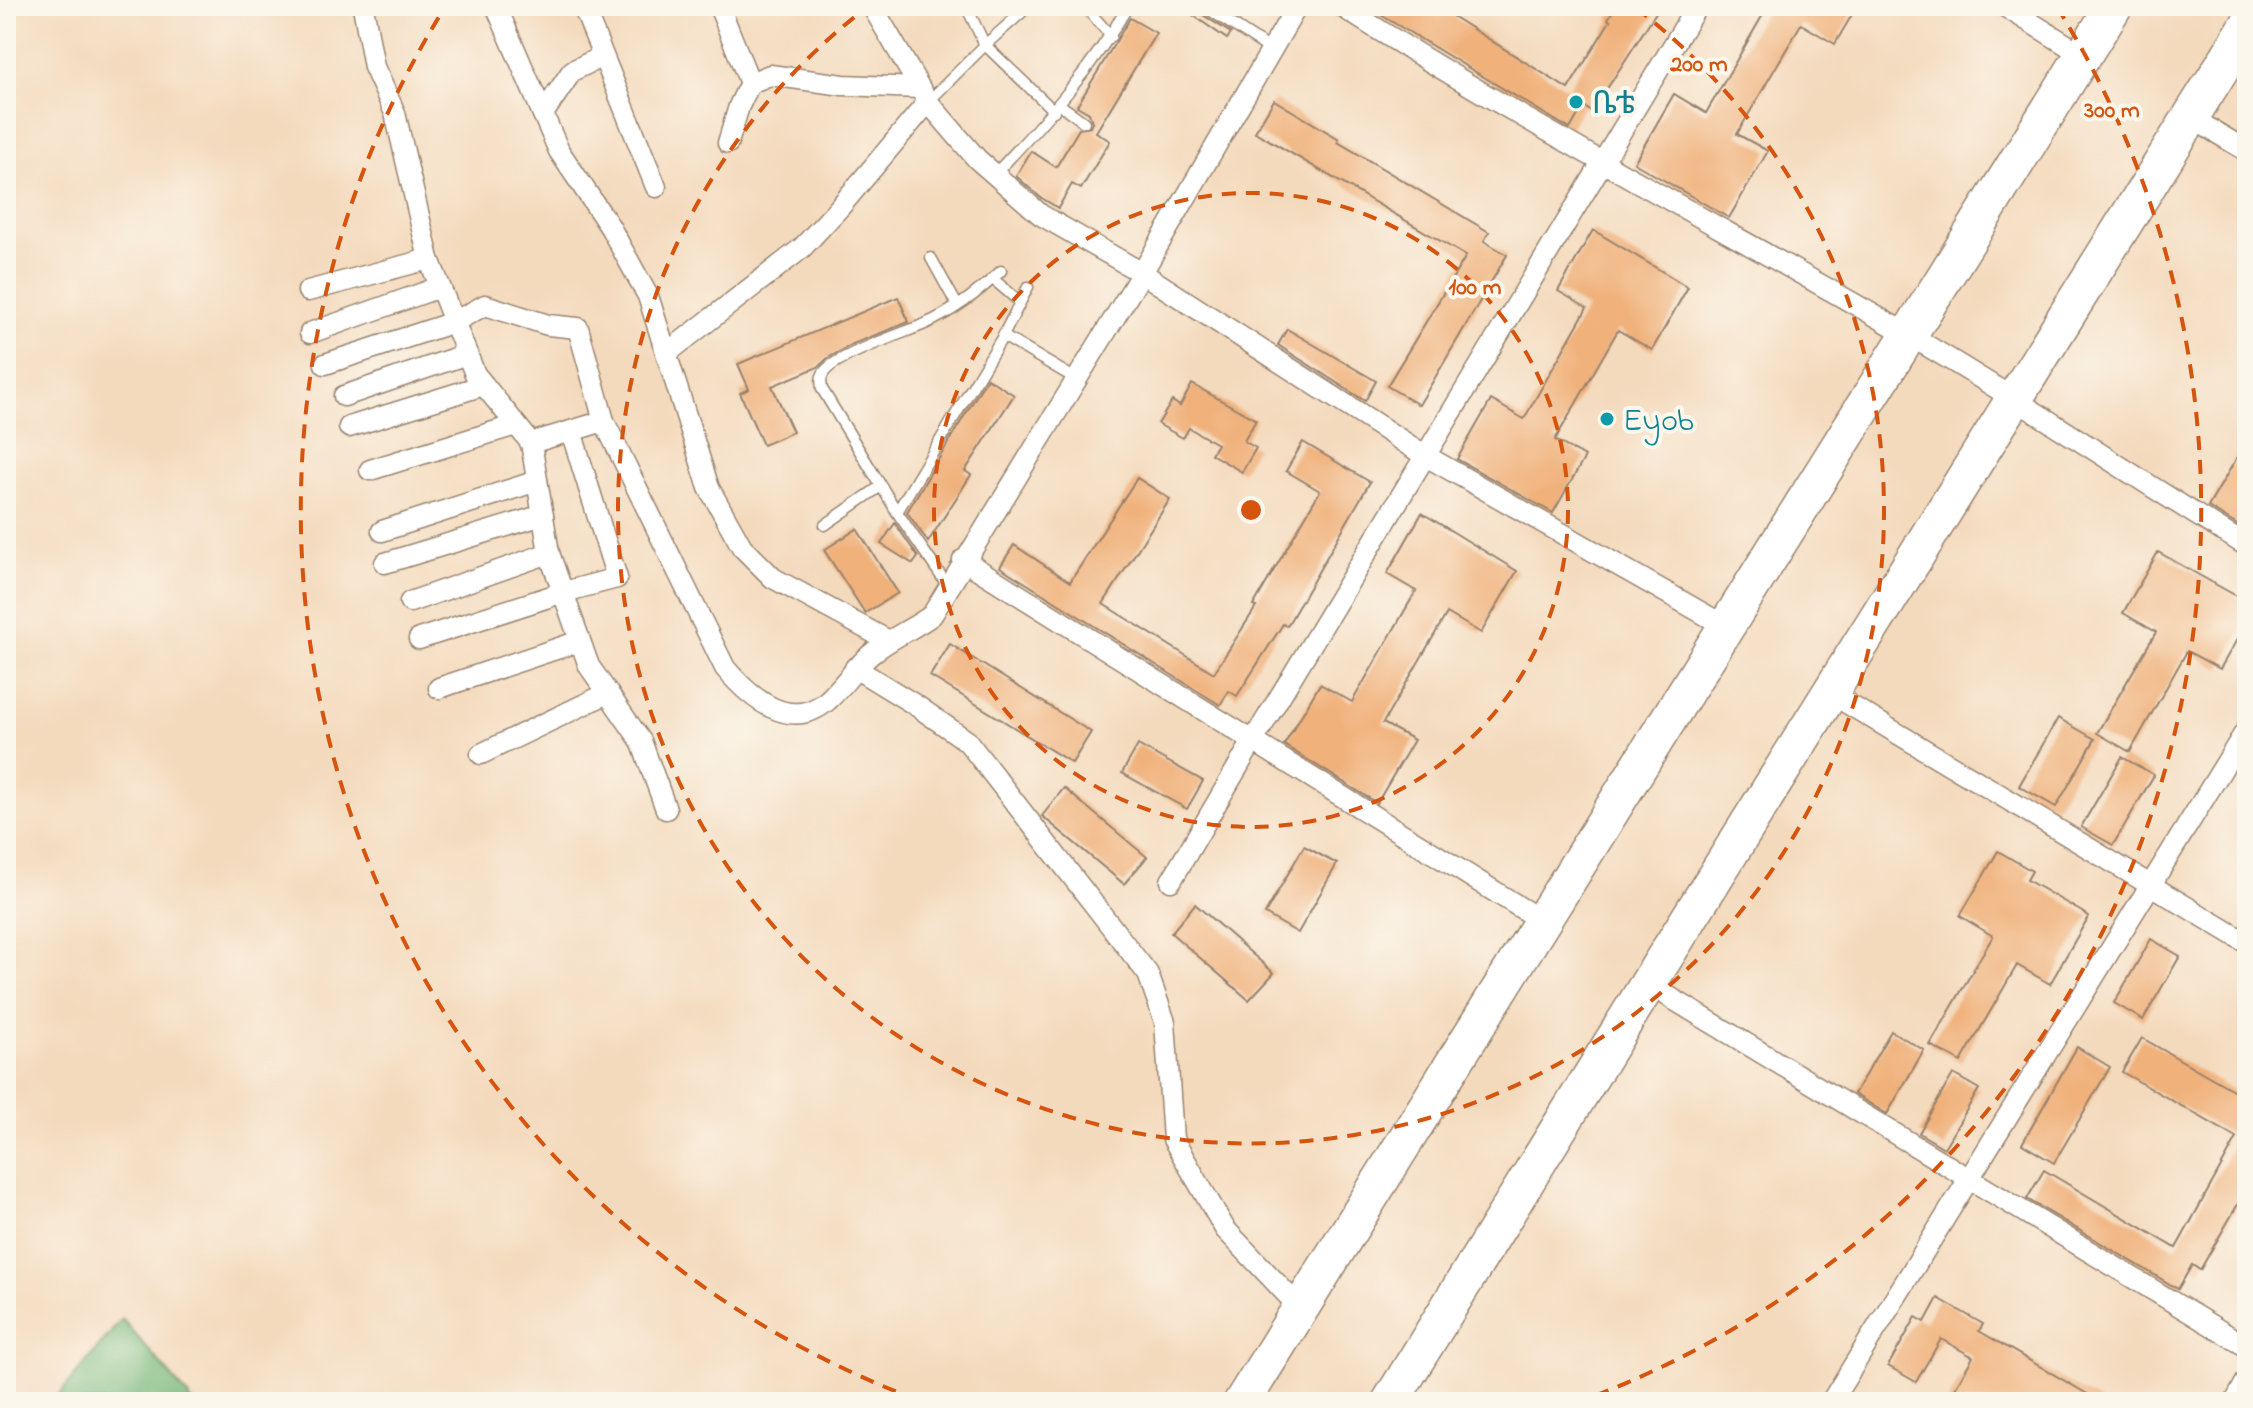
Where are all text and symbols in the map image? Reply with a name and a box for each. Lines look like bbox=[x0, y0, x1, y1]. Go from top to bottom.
text: 200 m bbox=[1669, 48, 1728, 83]
place label: ቤቴ bbox=[1592, 82, 1635, 129]
marker: ቤቴ bbox=[1567, 93, 1585, 111]
text: 300 m bbox=[2083, 94, 2140, 129]
text: 100 m bbox=[1449, 271, 1502, 306]
place label: Eyob bbox=[1623, 399, 1694, 446]
marker: Eyob bbox=[1598, 410, 1616, 428]
centre of rings bbox=[1237, 496, 1265, 524]

